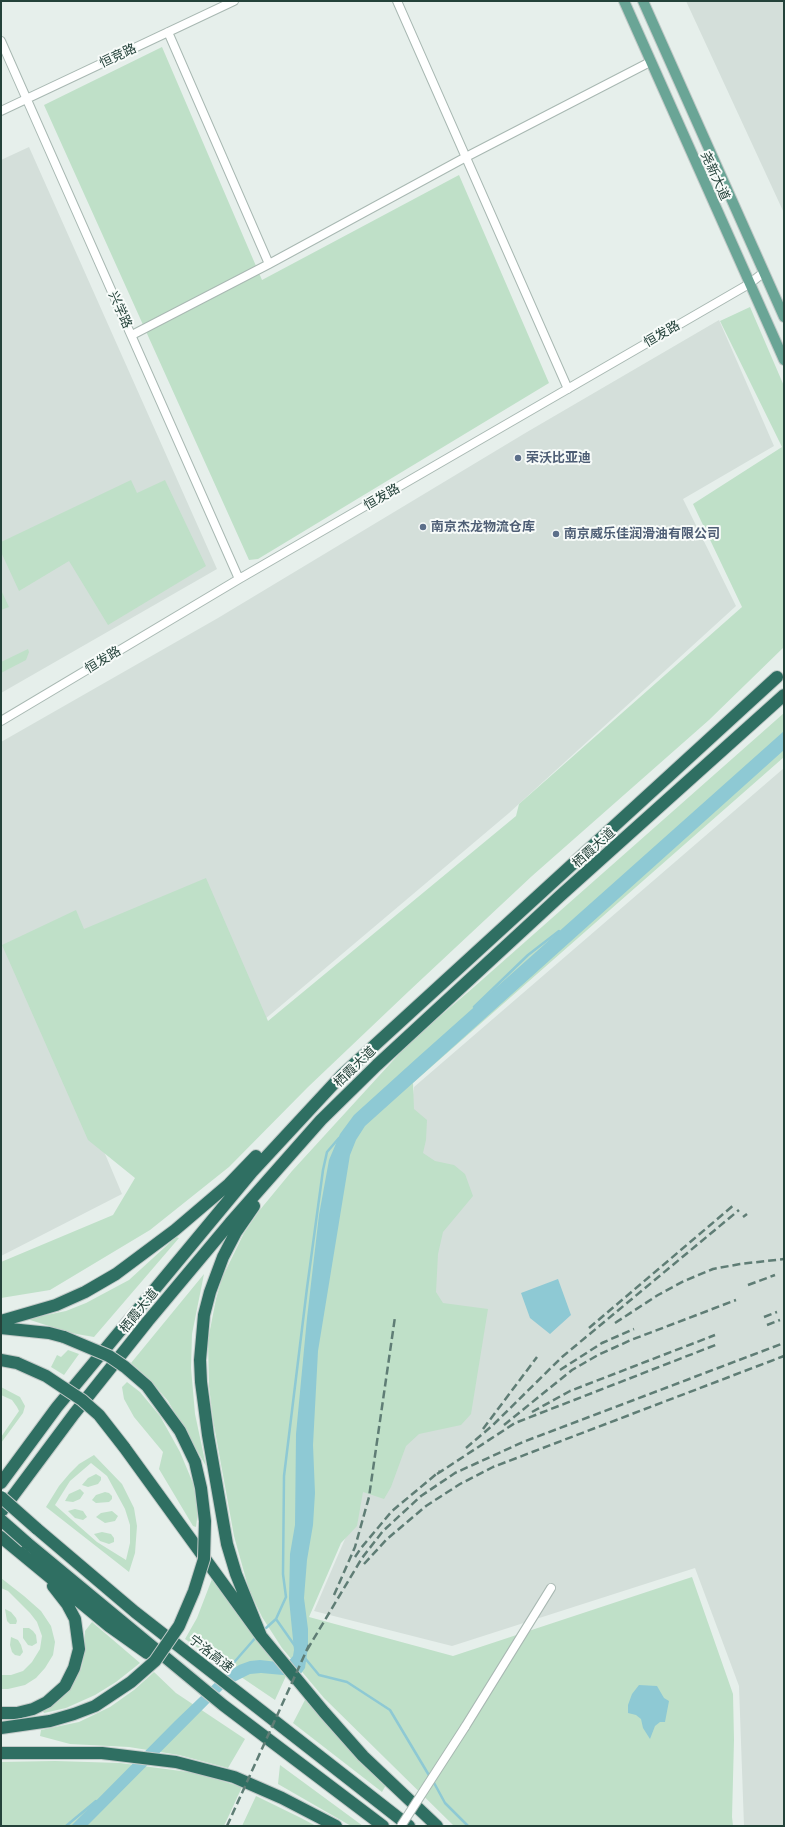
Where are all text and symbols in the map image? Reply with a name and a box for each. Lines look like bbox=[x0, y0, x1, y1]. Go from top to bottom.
street label: 恒竞路 bbox=[97, 41, 139, 71]
street label: 尧新大道 bbox=[697, 149, 733, 203]
street label: 兴学路 bbox=[105, 289, 135, 331]
street label: 恒发路 bbox=[641, 317, 683, 351]
place label: 荣沃比亚迪 bbox=[526, 450, 591, 466]
marker: 荣沃比亚迪 bbox=[513, 453, 523, 463]
street label: 恒发路 bbox=[361, 480, 403, 514]
place label: 南京杰龙物流仓库 bbox=[431, 519, 535, 535]
marker: 南京杰龙物流仓库 bbox=[418, 522, 428, 532]
place label: 南京威乐佳润滑油有限公司 bbox=[564, 526, 720, 542]
marker: 南京威乐佳润滑油有限公司 bbox=[551, 529, 561, 539]
street label: 恒发路 bbox=[82, 643, 124, 677]
street label: 栖霞大道 bbox=[569, 825, 619, 871]
street label: 栖霞大道 bbox=[331, 1043, 379, 1091]
street label: 栖霞大道 bbox=[117, 1286, 161, 1336]
street label: 宁洛高速 bbox=[186, 1632, 236, 1676]

